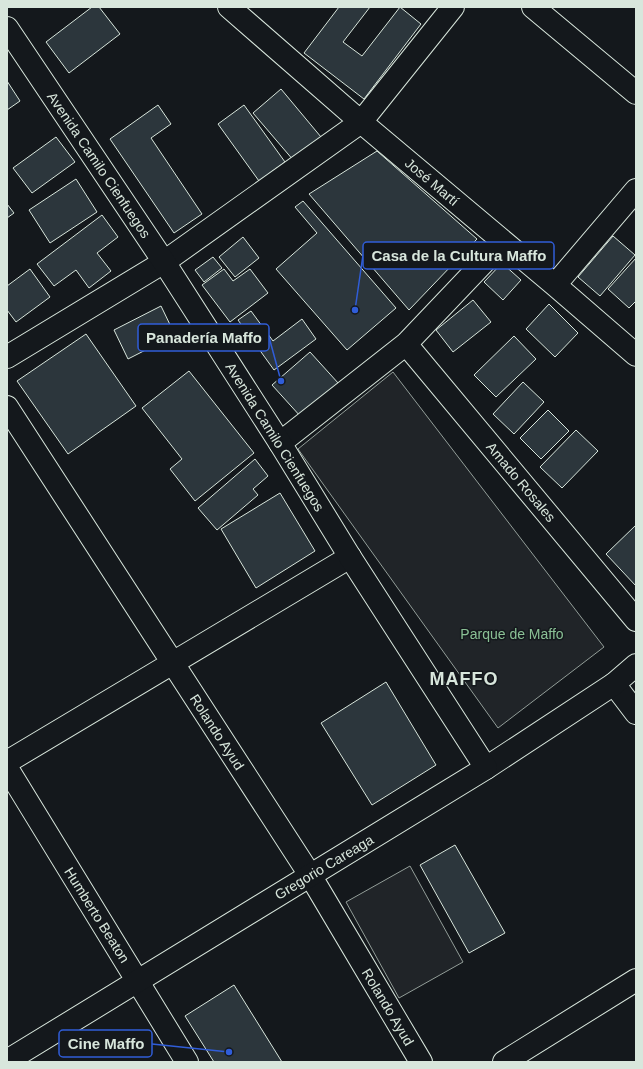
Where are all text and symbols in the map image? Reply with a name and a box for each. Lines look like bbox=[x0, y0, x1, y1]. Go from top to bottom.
street label: Avenida Camilo Cienfuegos bbox=[44, 89, 154, 241]
street label: José Martí bbox=[402, 155, 462, 209]
callout: Casa de la Cultura Maffo bbox=[363, 242, 554, 269]
text: Casa de la Cultura Maffo bbox=[371, 247, 547, 264]
callout: Panadería Maffo bbox=[138, 324, 269, 351]
text: Panadería Maffo bbox=[146, 329, 262, 346]
street label: Avenida Camilo Cienfuegos bbox=[223, 360, 327, 514]
street label: Amado Rosales bbox=[483, 439, 559, 525]
park label: Parque de Maffo bbox=[460, 626, 564, 642]
district label: MAFFO bbox=[430, 669, 498, 689]
street label: Rolando Ayud bbox=[187, 691, 247, 773]
street label: Gregorio Careaga bbox=[272, 831, 376, 903]
street label: Humberto Beaton bbox=[61, 864, 133, 966]
street label: Rolando Ayud bbox=[359, 966, 417, 1048]
callout: Cine Maffo bbox=[59, 1030, 152, 1057]
text: Cine Maffo bbox=[68, 1035, 144, 1052]

